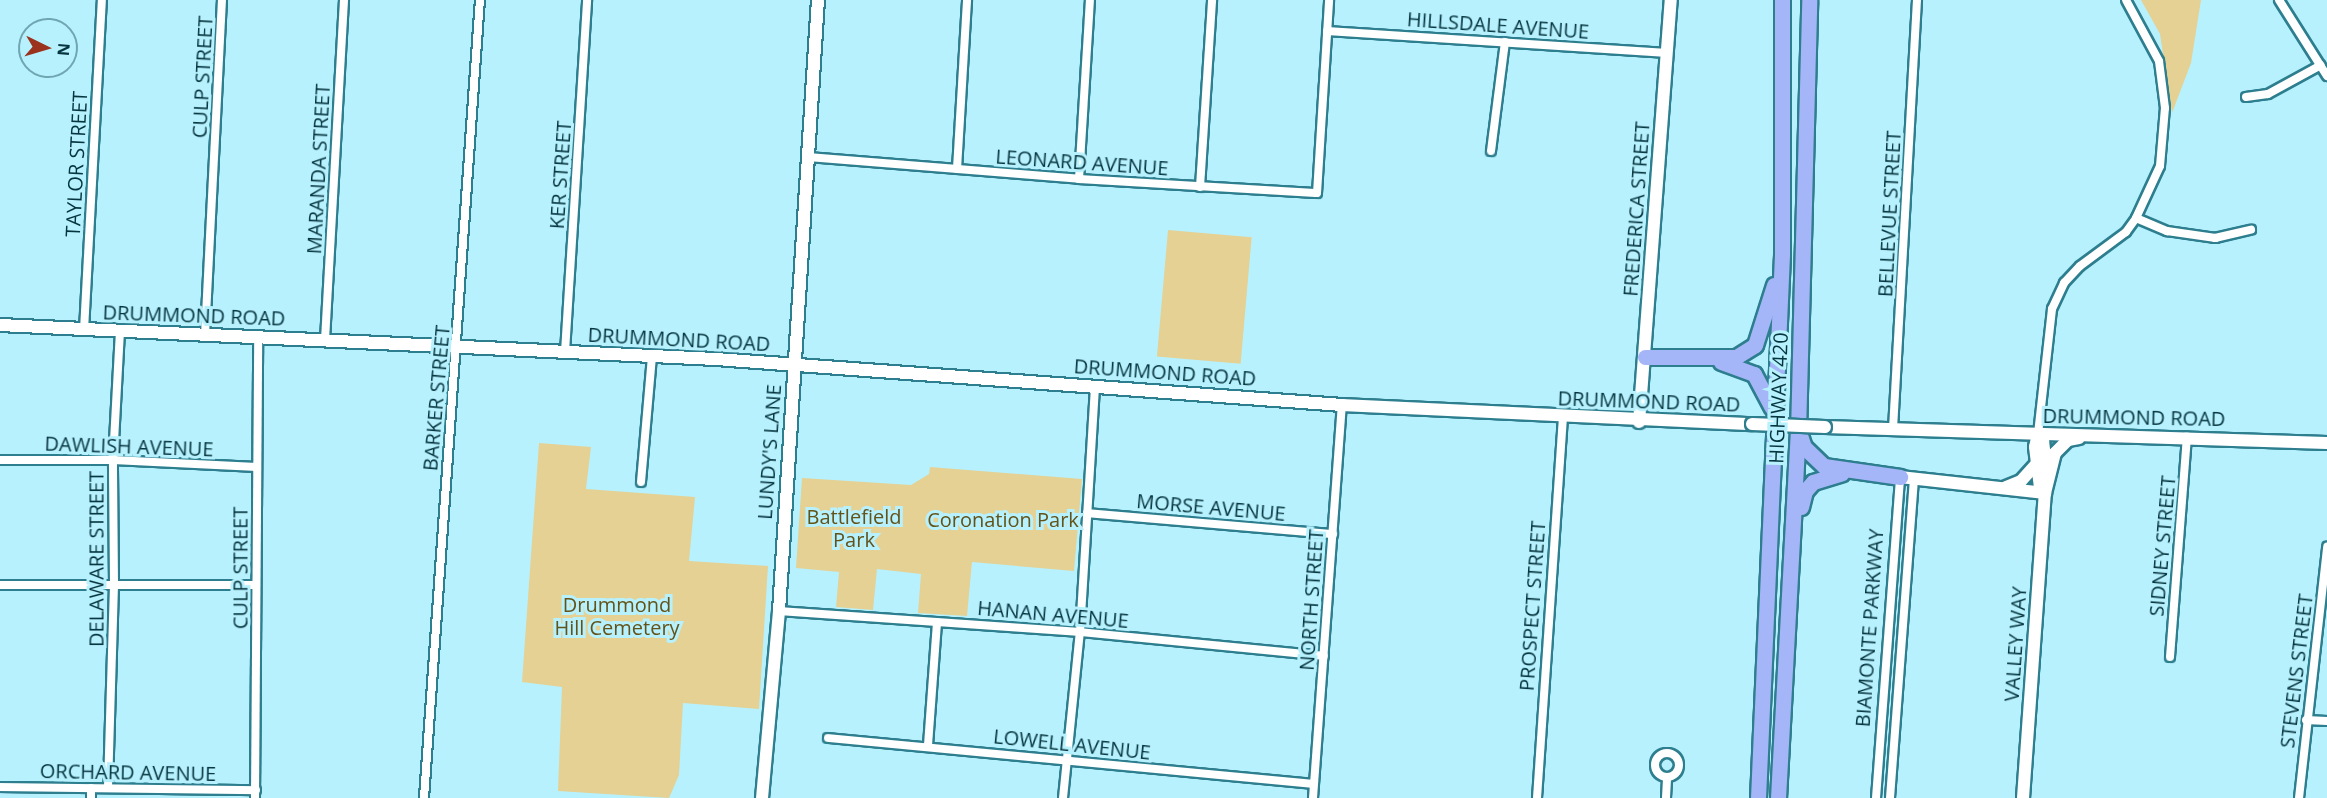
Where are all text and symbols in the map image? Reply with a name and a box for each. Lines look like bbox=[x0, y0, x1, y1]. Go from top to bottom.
street label: HILLSDALE AVENUE bbox=[1406, 7, 1590, 43]
street label: CULP STREET bbox=[187, 15, 217, 139]
north arrow bbox=[18, 18, 78, 78]
text: N bbox=[52, 42, 75, 57]
street label: MARANDA STREET bbox=[302, 83, 334, 255]
street label: TAYLOR STREET bbox=[60, 90, 92, 238]
street label: KER STREET bbox=[544, 120, 576, 230]
street label: FREDERICA STREET bbox=[1618, 121, 1654, 297]
street label: BELLEVUE STREET bbox=[1873, 130, 1905, 298]
street label: LEONARD AVENUE bbox=[995, 144, 1169, 180]
street label: DRUMMOND ROAD bbox=[102, 300, 286, 330]
street label: DRUMMOND ROAD bbox=[587, 322, 771, 356]
street label: BARKER STREET bbox=[418, 324, 454, 472]
street label: HIGHWAY 420 bbox=[1764, 332, 1792, 464]
street label: DRUMMOND ROAD bbox=[1073, 354, 1257, 390]
street label: LUNDY'S LANE bbox=[752, 384, 786, 520]
street label: DRUMMOND ROAD bbox=[1557, 386, 1741, 416]
street label: DRUMMOND ROAD bbox=[2042, 403, 2226, 431]
street label: DAWLISH AVENUE bbox=[44, 431, 214, 461]
street label: DELAWARE STREET bbox=[84, 471, 108, 647]
street label: SIDNEY STREET bbox=[2144, 475, 2180, 617]
street label: MORSE AVENUE bbox=[1135, 489, 1287, 525]
park label: Battlefield Park bbox=[807, 505, 901, 552]
street label: CULP STREET bbox=[228, 507, 252, 629]
park label: Coronation Park bbox=[927, 507, 1079, 531]
street label: PROSPECT STREET bbox=[1514, 520, 1550, 692]
street label: BIAMONTE PARKWAY bbox=[1850, 528, 1888, 728]
street label: NORTH STREET bbox=[1294, 529, 1328, 671]
street label: VALLEY WAY bbox=[1999, 586, 2031, 702]
park label: Drummond Hill Cemetery bbox=[554, 592, 680, 639]
street label: STEVENS STREET bbox=[2275, 593, 2317, 749]
street label: HANAN AVENUE bbox=[976, 595, 1130, 633]
street label: LOWELL AVENUE bbox=[992, 724, 1152, 764]
street label: ORCHARD AVENUE bbox=[40, 758, 216, 786]

